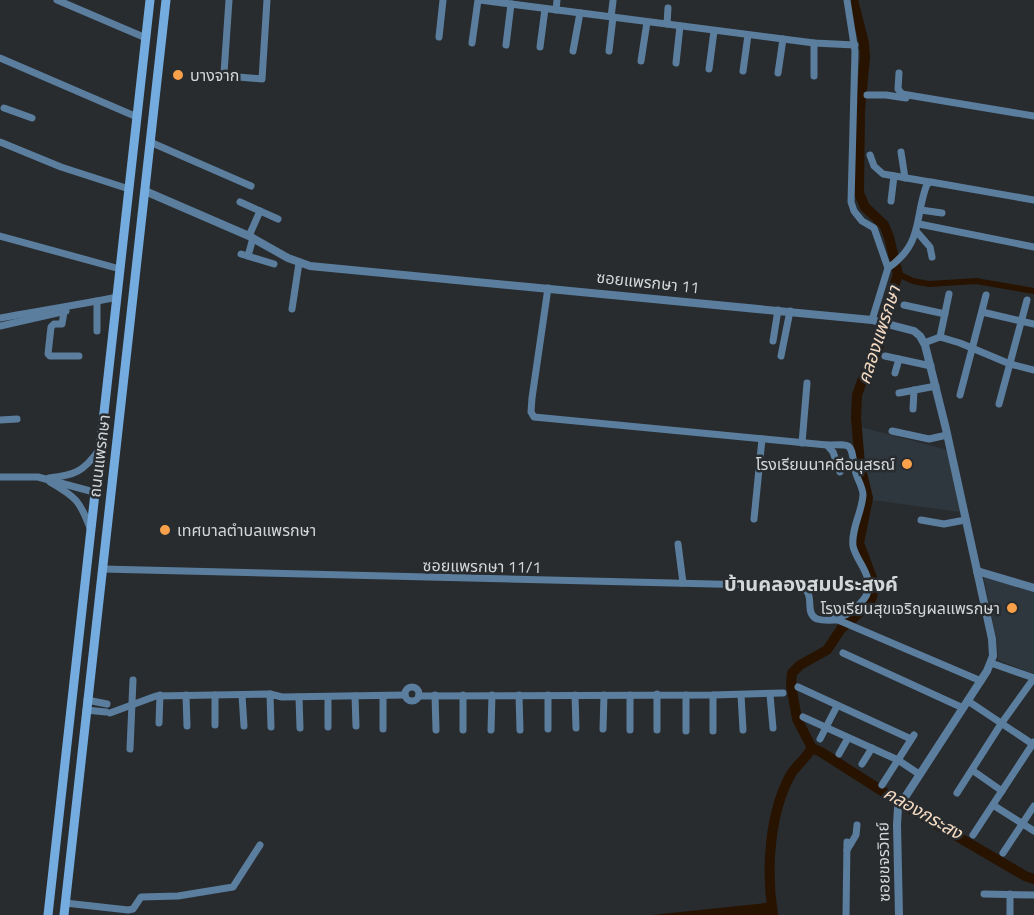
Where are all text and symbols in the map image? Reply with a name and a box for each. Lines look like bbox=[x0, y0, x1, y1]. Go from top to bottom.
place label: บางจาก bbox=[190, 63, 239, 87]
marker: บางจาก bbox=[171, 68, 185, 82]
street label: ซอยแพรกษา 11 bbox=[595, 265, 701, 299]
water label: คลองแพรกษา bbox=[850, 281, 907, 388]
street label: ถนนแพรกษา bbox=[82, 413, 116, 499]
place label: โรงเรียนนาคดีอนุสรณ์ bbox=[756, 452, 895, 476]
marker: โรงเรียนนาคดีอนุสรณ์ bbox=[900, 457, 914, 471]
place label: เทศบาลตำบลแพรกษา bbox=[177, 518, 316, 542]
marker: เทศบาลตำบลแพรกษา bbox=[158, 523, 172, 537]
street label: ซอยแพรกษา 11/1 bbox=[422, 553, 542, 579]
district label: บ้านคลองสมประสงค์ bbox=[724, 568, 898, 599]
place label: โรงเรียนสุขเจริญผลแพรกษา bbox=[821, 596, 1000, 620]
marker: โรงเรียนสุขเจริญผลแพรกษา bbox=[1005, 601, 1019, 615]
water label: คลองกระสง bbox=[879, 779, 969, 847]
street label: ซอยขจรวิทย์ bbox=[870, 822, 896, 902]

